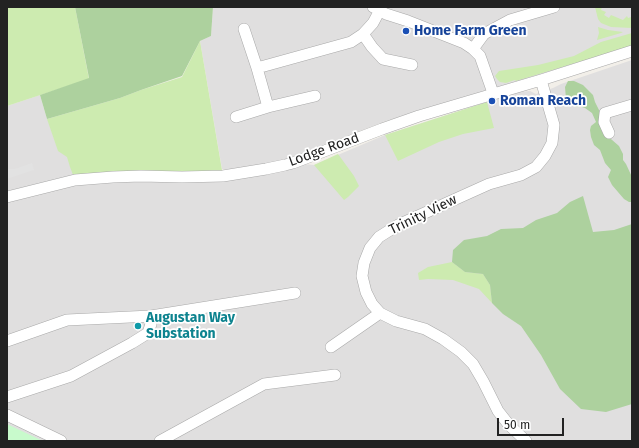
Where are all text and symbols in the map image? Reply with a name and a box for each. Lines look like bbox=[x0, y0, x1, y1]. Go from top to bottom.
place label: Home Farm Green bbox=[414, 23, 527, 39]
marker: Home Farm Green bbox=[401, 26, 411, 36]
place label: Roman Reach bbox=[500, 93, 586, 109]
marker: Roman Reach bbox=[487, 96, 497, 106]
street label: Lodge Road bbox=[286, 129, 362, 171]
street label: Trinity View bbox=[386, 191, 460, 239]
place label: Augustan Way Substation bbox=[146, 310, 235, 342]
marker: Augustan Way Substation bbox=[133, 321, 143, 331]
scale bar bbox=[499, 410, 566, 436]
text: 50 m bbox=[504, 418, 530, 432]

